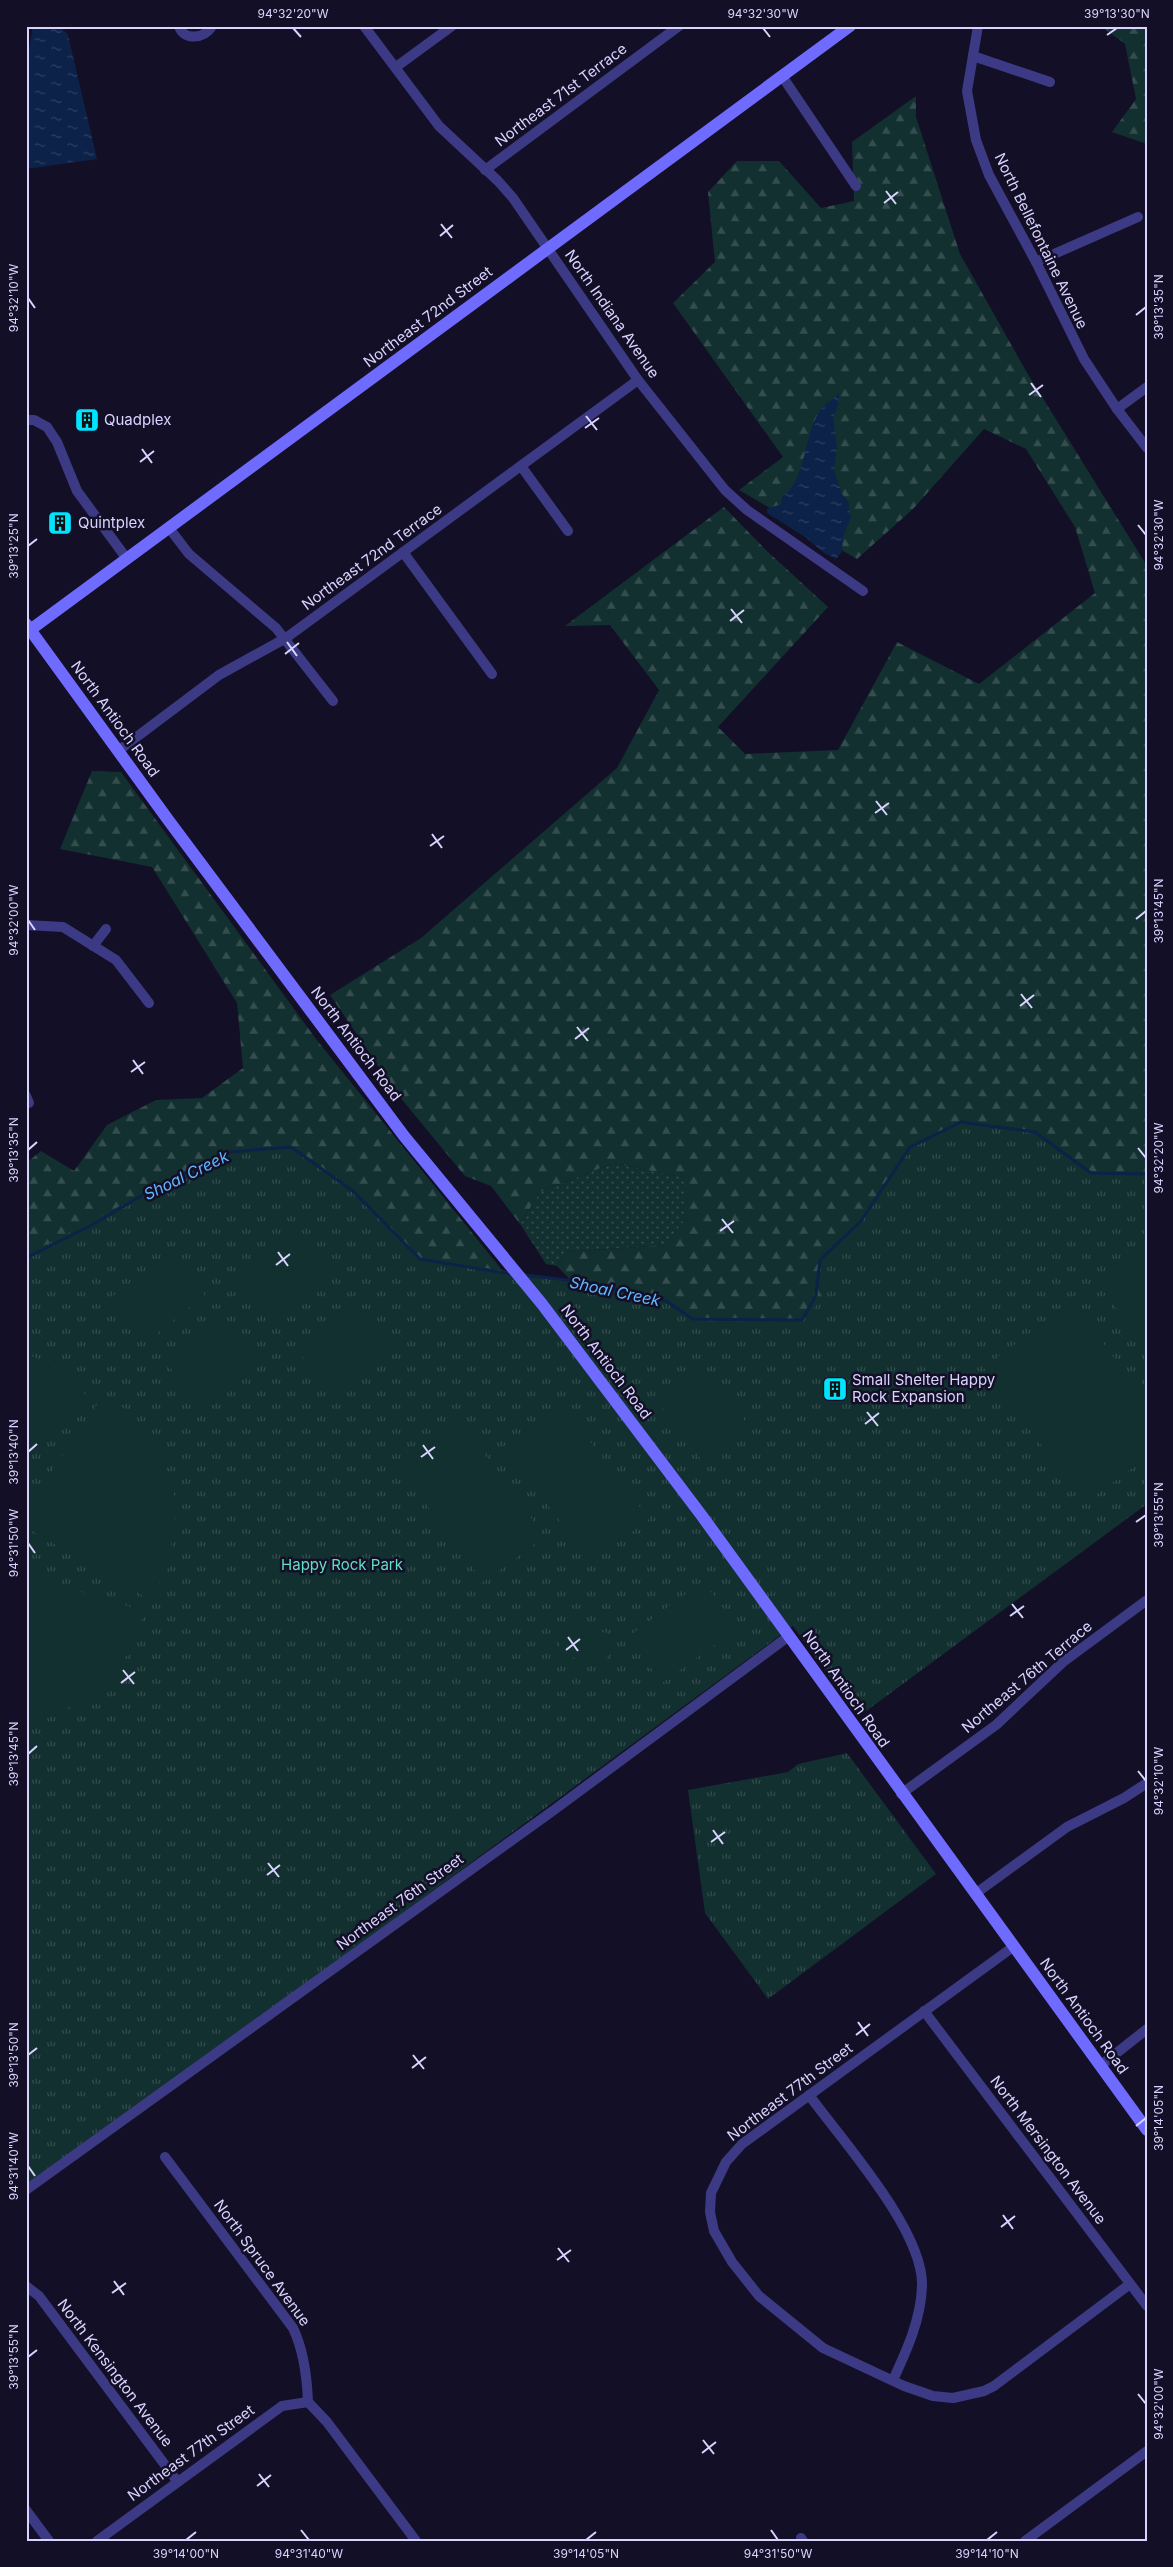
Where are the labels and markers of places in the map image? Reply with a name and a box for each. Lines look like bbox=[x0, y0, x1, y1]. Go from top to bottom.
building icon: Quadplex bbox=[74, 407, 100, 433]
place label: Quadplex bbox=[104, 410, 171, 429]
building icon: Quintplex bbox=[47, 510, 73, 536]
place label: Quintplex bbox=[78, 513, 145, 532]
place label: Small Shelter Happy Rock Expansion bbox=[852, 1370, 996, 1406]
building icon: Small Shelter Happy Rock Expansion bbox=[822, 1376, 848, 1402]

